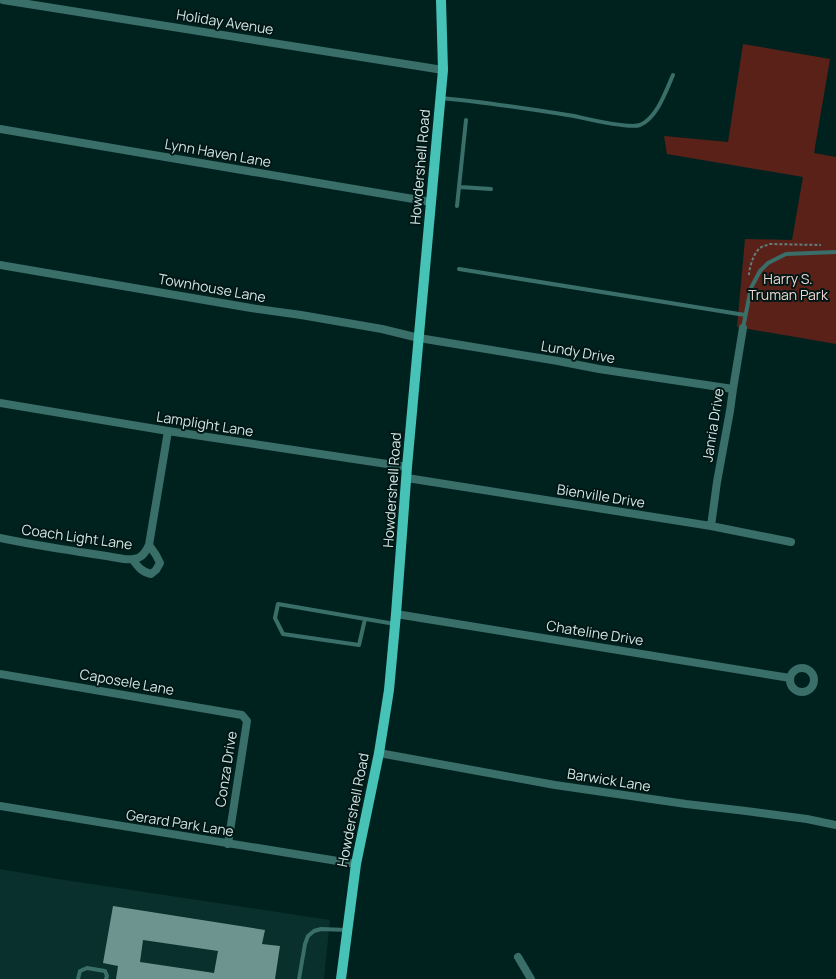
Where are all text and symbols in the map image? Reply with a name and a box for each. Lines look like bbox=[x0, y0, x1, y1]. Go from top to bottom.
street label: Holiday Avenue bbox=[175, 4, 275, 39]
street label: Howdershell Road bbox=[405, 109, 434, 225]
street label: Lynn Haven Lane bbox=[163, 134, 273, 171]
street label: Townhouse Lane bbox=[157, 269, 267, 306]
park label: Harry S. Truman Park bbox=[748, 269, 829, 304]
street label: Lundy Drive bbox=[540, 336, 617, 367]
street label: Janria Drive bbox=[697, 387, 728, 463]
street label: Lamplight Lane bbox=[155, 406, 255, 441]
street label: Howdershell Road bbox=[378, 432, 405, 548]
street label: Bienville Drive bbox=[556, 479, 646, 512]
street label: Coach Light Lane bbox=[20, 519, 134, 554]
street label: Chateline Drive bbox=[545, 615, 645, 650]
street label: Caposele Lane bbox=[78, 664, 176, 699]
street label: Conza Drive bbox=[210, 729, 241, 808]
street label: Howdershell Road bbox=[332, 751, 373, 868]
street label: Barwick Lane bbox=[566, 764, 652, 795]
street label: Gerard Park Lane bbox=[125, 805, 235, 840]

